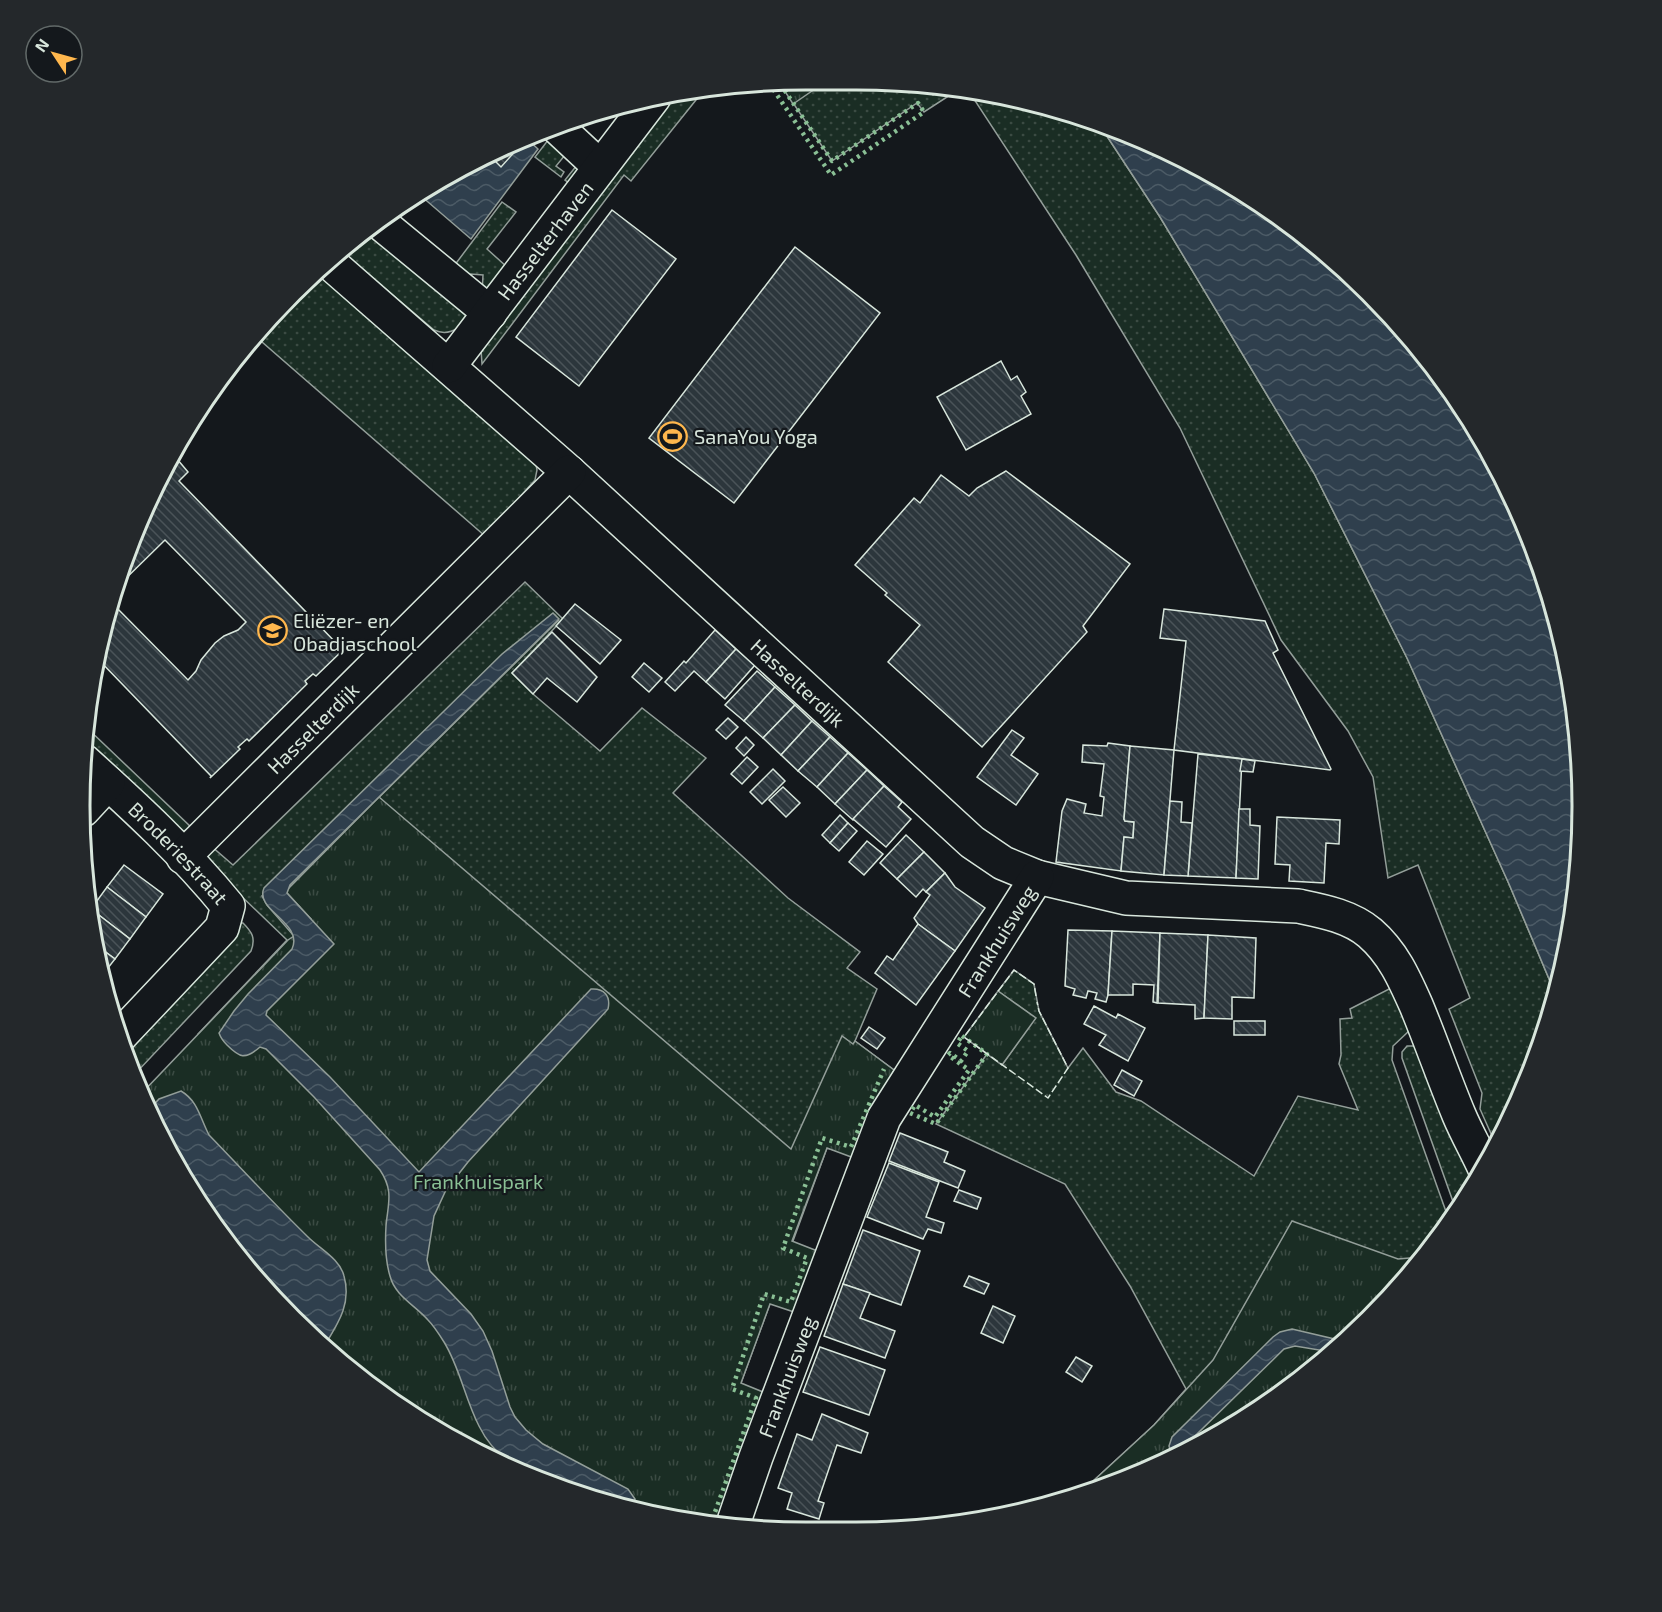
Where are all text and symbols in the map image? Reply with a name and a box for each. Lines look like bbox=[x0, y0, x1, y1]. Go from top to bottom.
north arrow bbox=[24, 24, 84, 84]
text: N bbox=[30, 35, 53, 55]
street label: Hasselterhaven bbox=[492, 176, 598, 305]
sports icon: SanaYou Yoga bbox=[657, 420, 689, 452]
place label: SanaYou Yoga bbox=[694, 424, 818, 448]
place label: Eliëzer- en Obadjaschool bbox=[293, 608, 416, 655]
school or university icon: Eliëzer- en Obadjaschool bbox=[256, 615, 288, 647]
street label: Hasselterdijk bbox=[746, 633, 850, 732]
street label: Hasselterdijk bbox=[262, 677, 363, 778]
street label: Broderiestraat bbox=[124, 797, 234, 909]
street label: Frankhuisweg bbox=[952, 881, 1041, 1001]
park label: Frankhuispark bbox=[413, 1169, 543, 1193]
street label: Frankhuisweg bbox=[753, 1313, 820, 1441]

